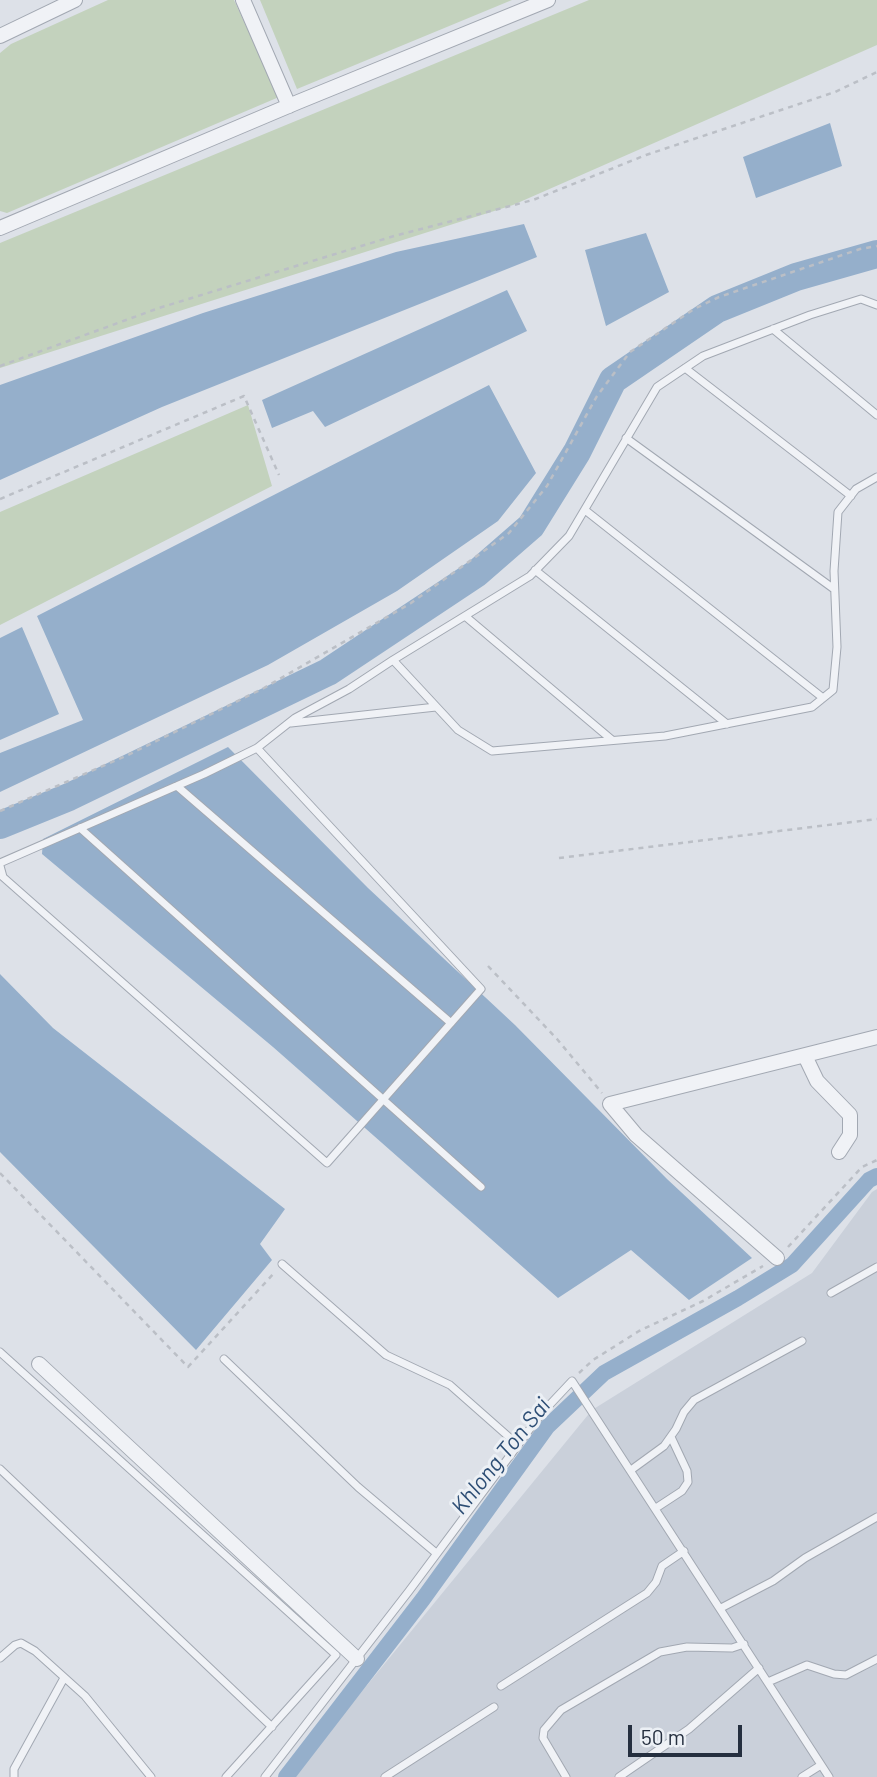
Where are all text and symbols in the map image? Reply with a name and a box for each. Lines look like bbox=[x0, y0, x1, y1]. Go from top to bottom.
water label: Khlong Ton Sai bbox=[446, 1392, 556, 1520]
scale bar bbox=[632, 1710, 746, 1754]
text: 50 m bbox=[641, 1724, 685, 1749]

